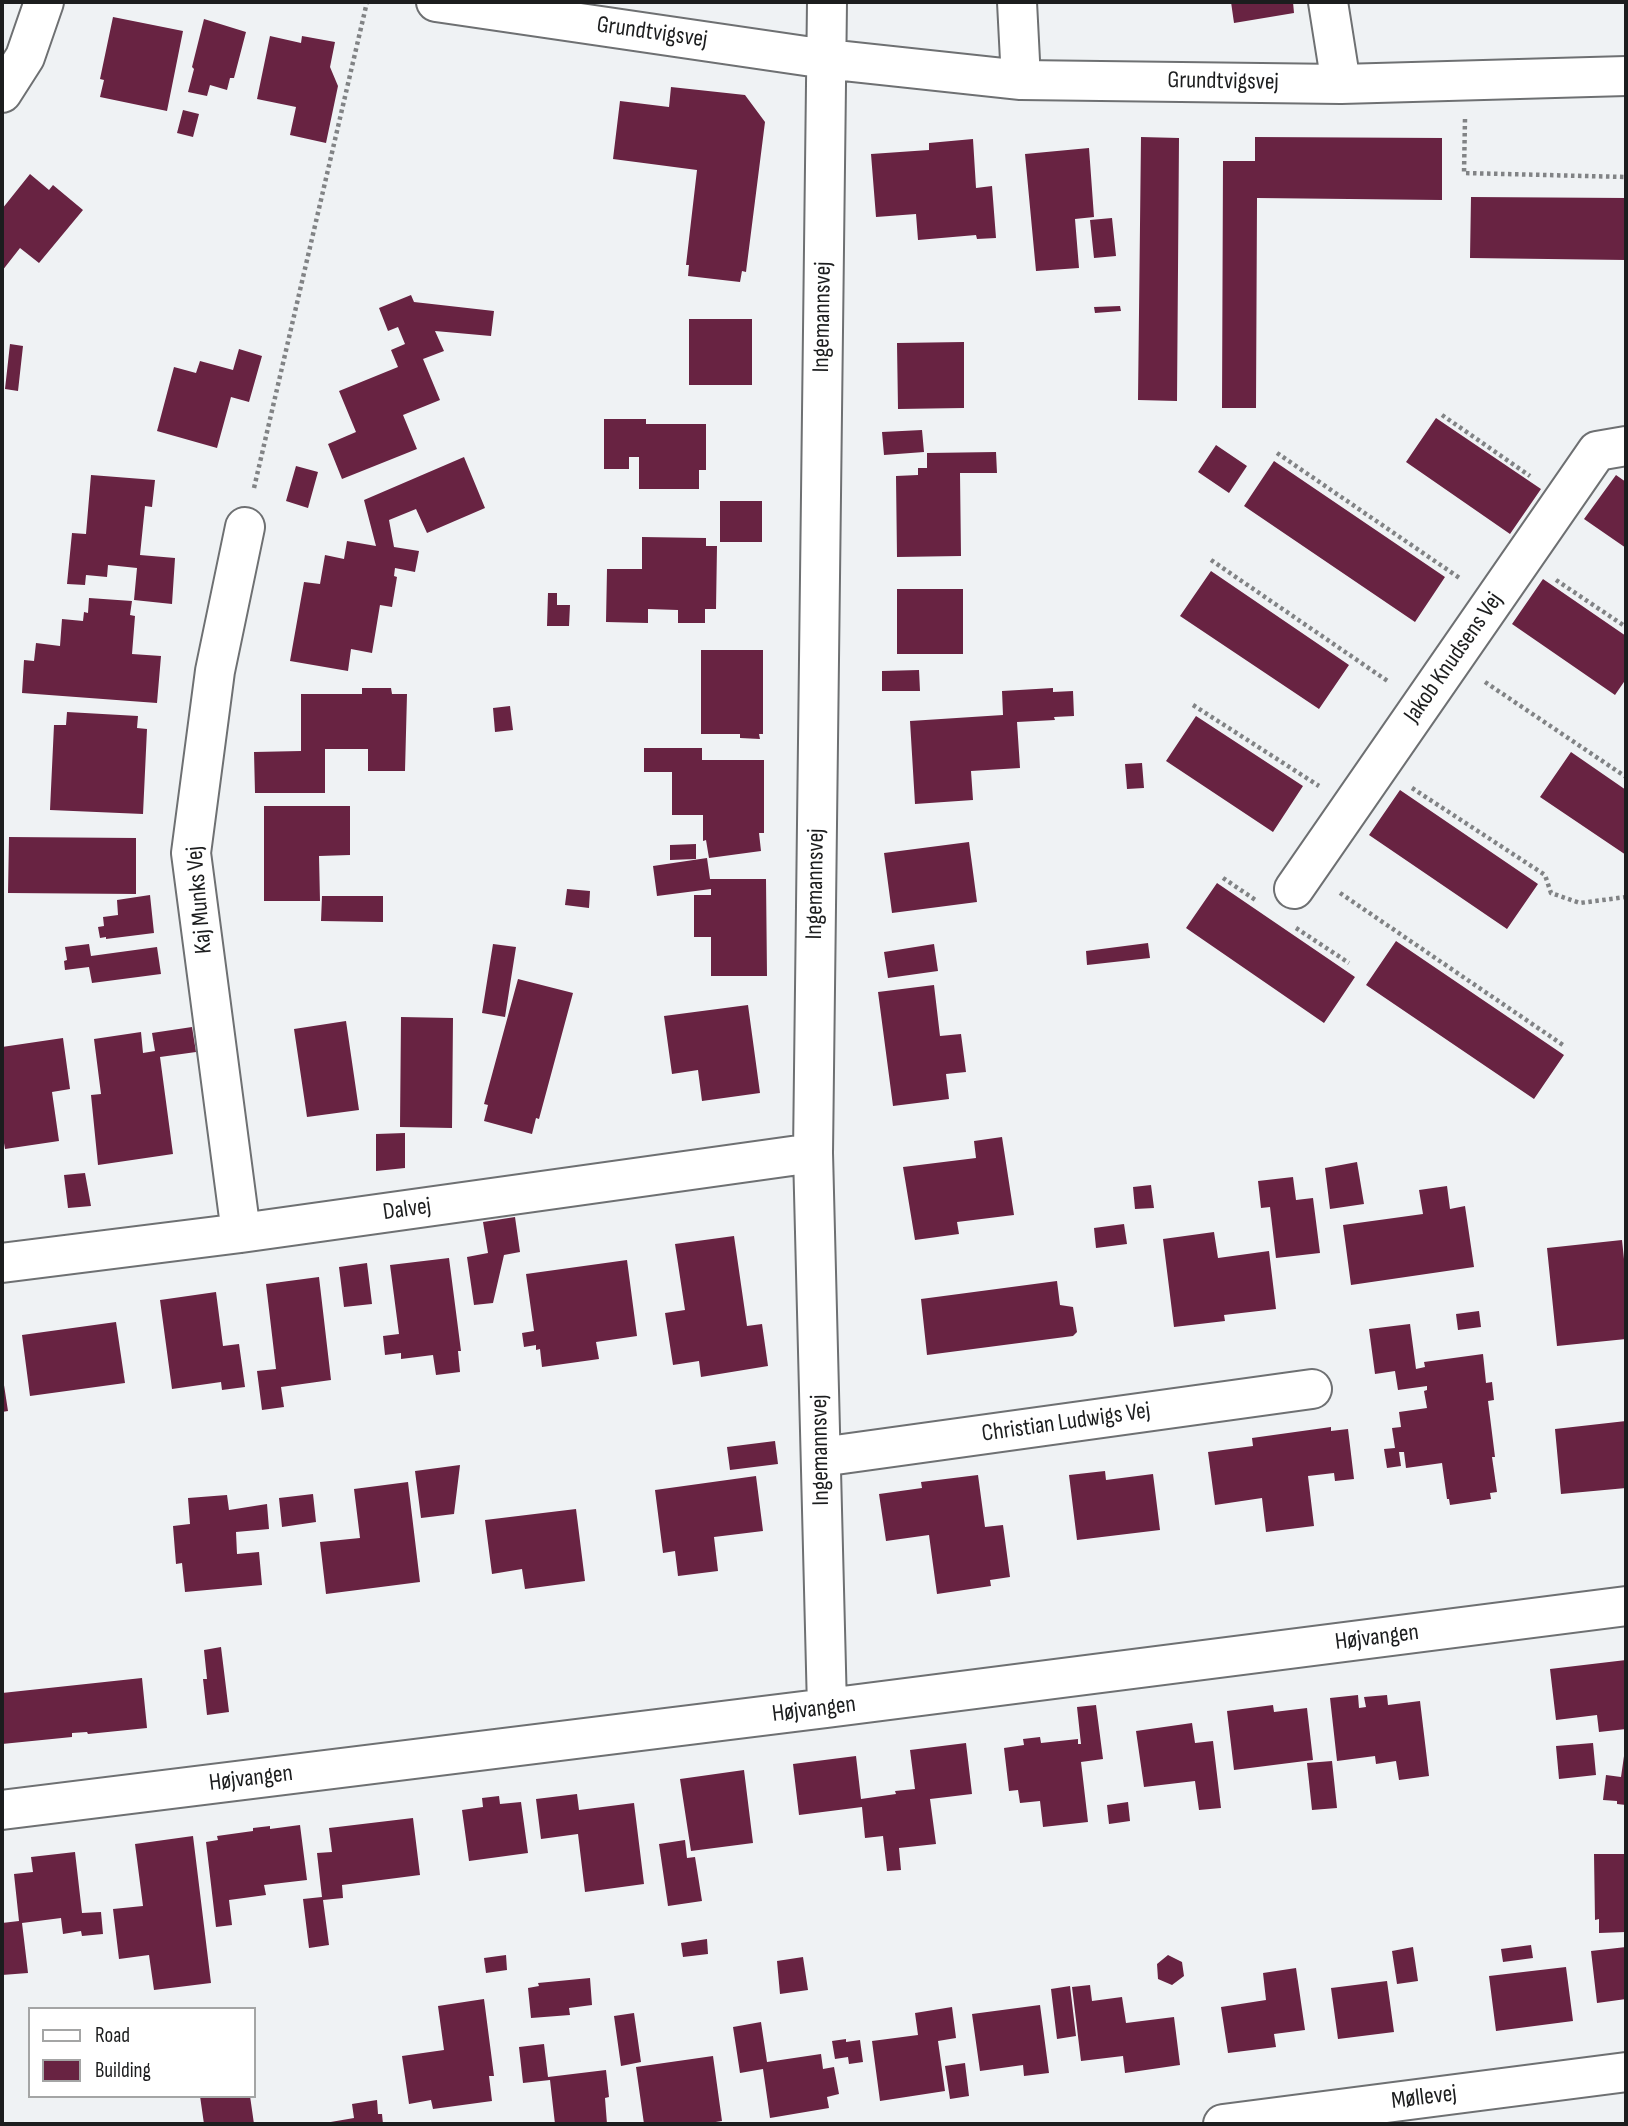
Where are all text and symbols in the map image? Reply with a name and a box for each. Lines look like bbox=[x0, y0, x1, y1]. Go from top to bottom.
street label: Grundtvigsvej bbox=[595, 11, 709, 55]
street label: Grundtvigsvej bbox=[1167, 67, 1279, 97]
street label: Ingemannsvej bbox=[808, 261, 838, 373]
street label: Jakob Knudsens Vej bbox=[1398, 587, 1510, 729]
street label: Ingemannsvej bbox=[801, 828, 831, 940]
street label: Kaj Munks Vej bbox=[181, 845, 219, 955]
street label: Dalvej bbox=[381, 1192, 433, 1228]
street label: Ingemannsvej bbox=[806, 1394, 836, 1506]
street label: Christian Ludwigs Vej bbox=[980, 1397, 1152, 1449]
street label: Højvangen bbox=[1333, 1619, 1421, 1657]
street label: Højvangen bbox=[770, 1691, 858, 1729]
street label: Højvangen bbox=[207, 1760, 295, 1798]
legend bbox=[28, 2007, 256, 2098]
text: Road bbox=[95, 2023, 130, 2048]
text: Building bbox=[95, 2058, 151, 2083]
street label: Møllevej bbox=[1390, 2080, 1458, 2116]

